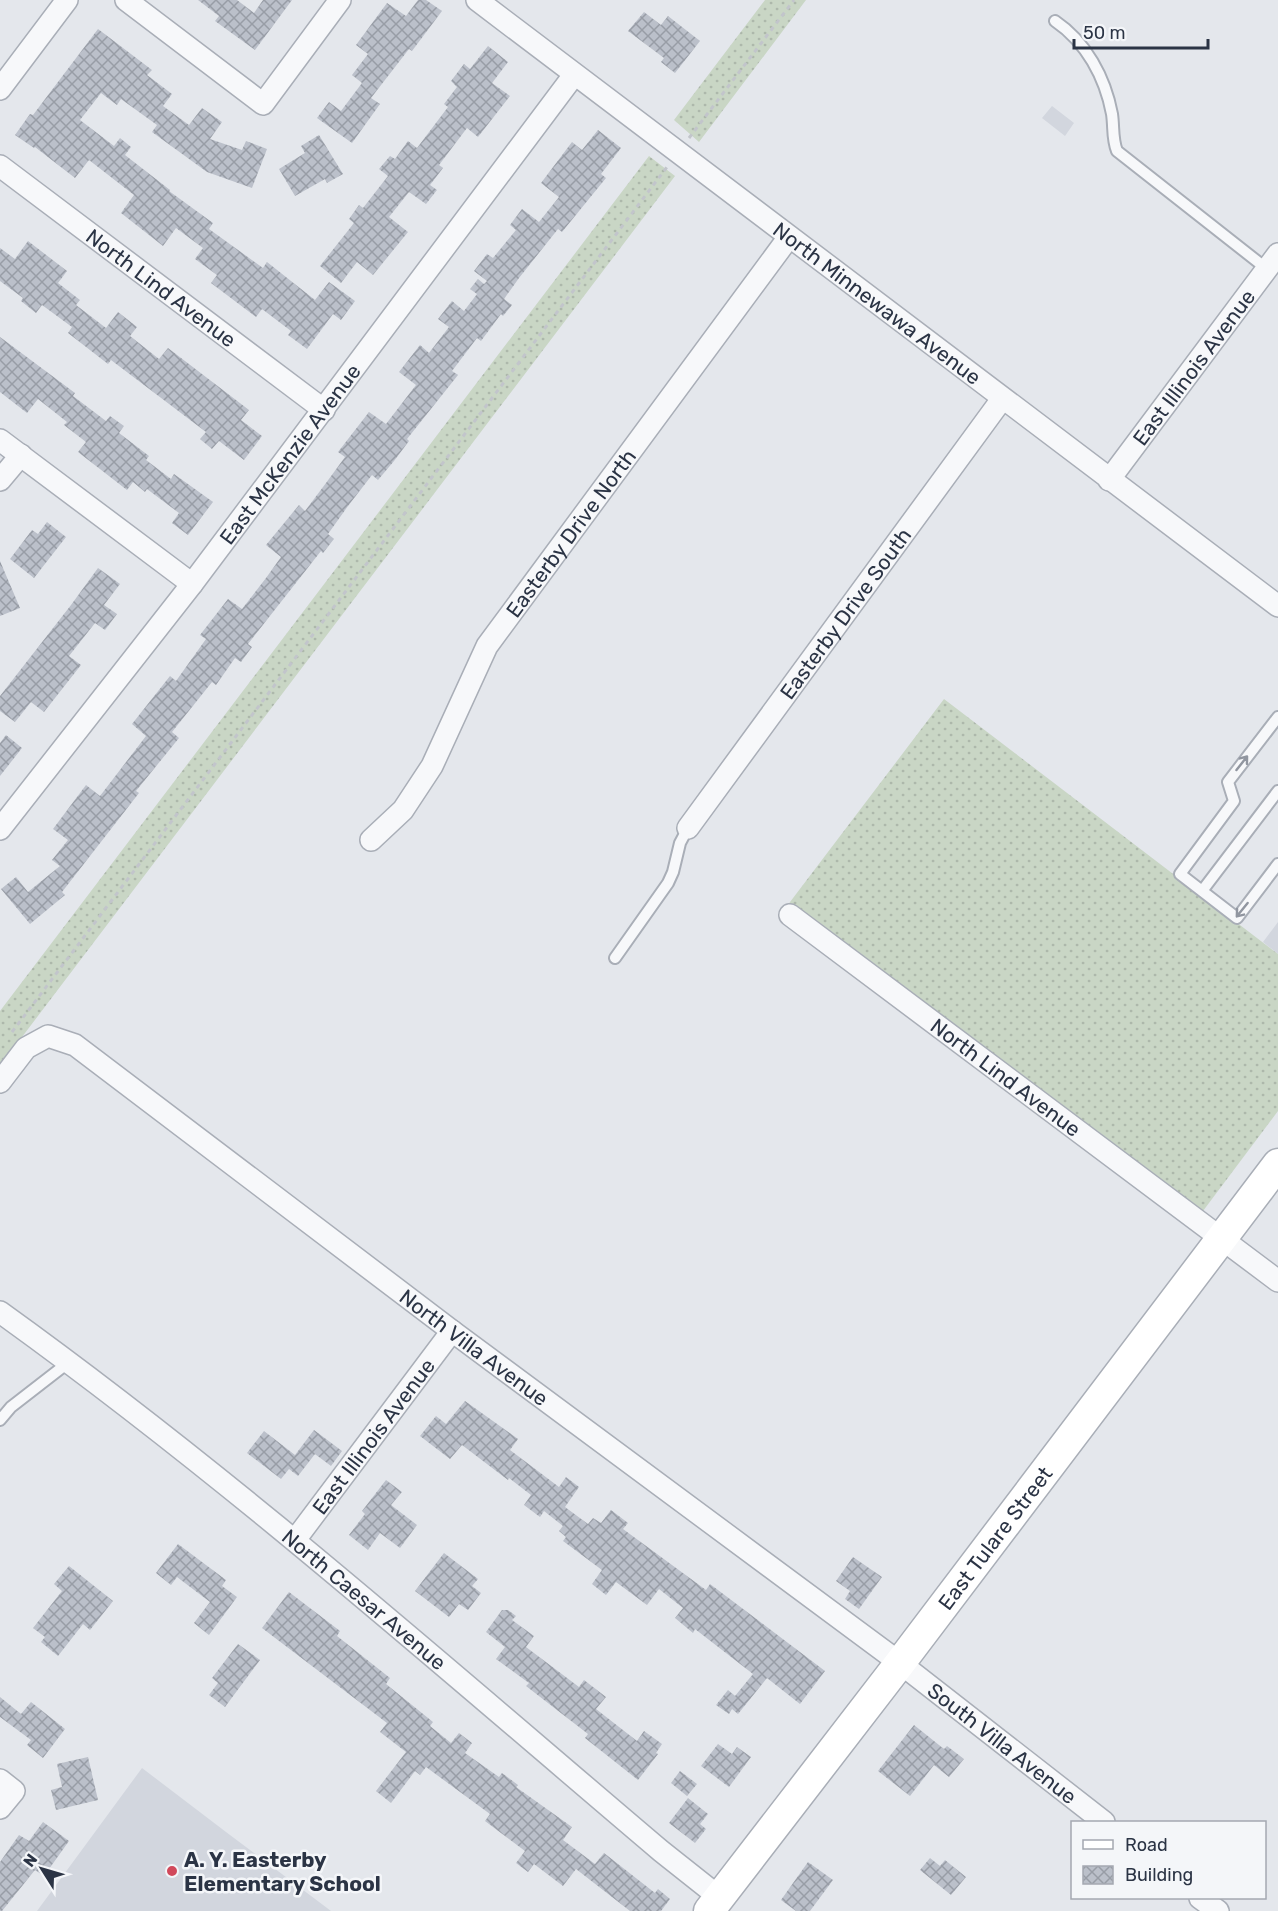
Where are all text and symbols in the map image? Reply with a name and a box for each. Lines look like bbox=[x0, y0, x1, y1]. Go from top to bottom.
scale bar bbox=[1074, 12, 1208, 50]
text: 50 m bbox=[1083, 22, 1126, 44]
street label: North Minnewawa Avenue bbox=[769, 216, 986, 389]
street label: North Lind Avenue bbox=[81, 223, 241, 352]
street label: East Illinois Avenue bbox=[1127, 284, 1260, 450]
street label: East McKenzie Avenue bbox=[214, 359, 365, 549]
street label: Easterby Drive North bbox=[500, 444, 641, 622]
street label: Easterby Drive South bbox=[774, 523, 916, 704]
one-way arrow bbox=[1236, 755, 1249, 771]
one-way arrow bbox=[1236, 902, 1249, 918]
street label: North Lind Avenue bbox=[926, 1013, 1086, 1141]
street label: North Villa Avenue bbox=[395, 1284, 553, 1411]
street label: East Illinois Avenue bbox=[307, 1353, 440, 1519]
street label: East Tulare Street bbox=[933, 1461, 1057, 1614]
street label: North Caesar Avenue bbox=[277, 1523, 451, 1675]
street label: South Villa Avenue bbox=[923, 1677, 1082, 1809]
legend bbox=[1071, 1821, 1266, 1899]
text: Road bbox=[1125, 1834, 1168, 1856]
north arrow bbox=[12, 1839, 72, 1899]
place label: A. Y. Easterby Elementary School bbox=[184, 1847, 381, 1896]
text: N bbox=[19, 1850, 41, 1871]
marker: A. Y. Easterby Elementary School bbox=[165, 1864, 179, 1878]
text: Building bbox=[1125, 1864, 1193, 1886]

